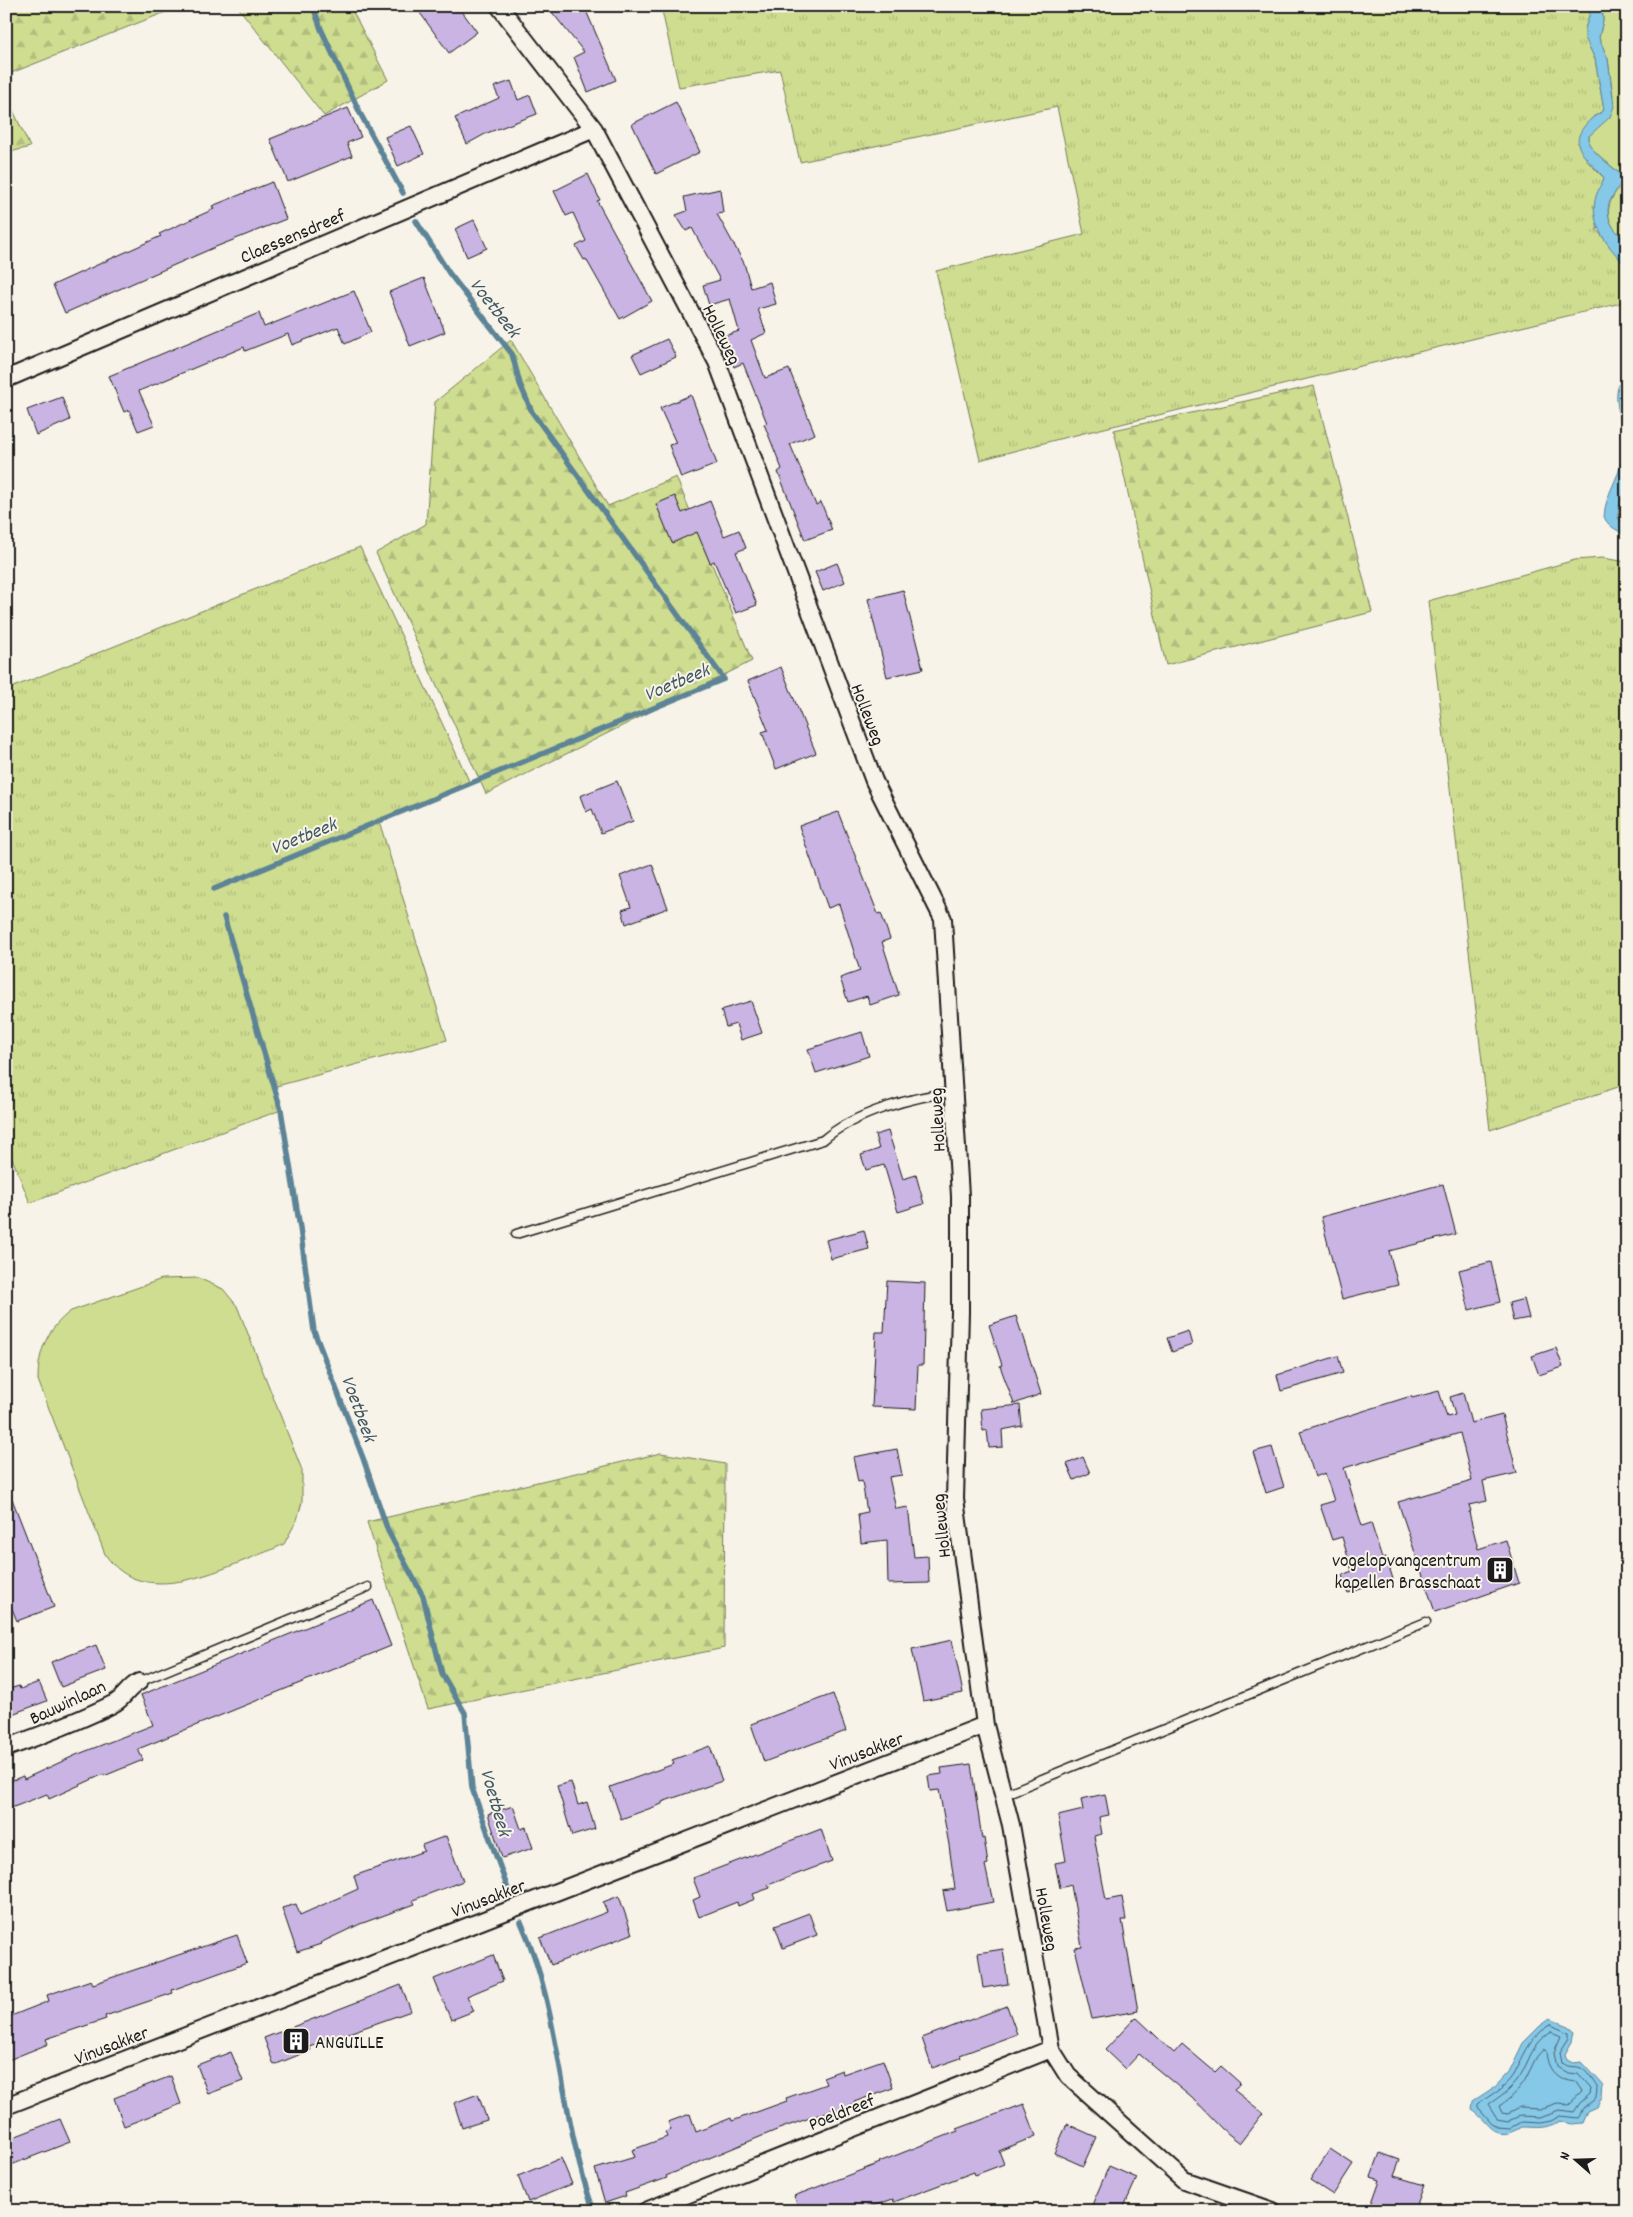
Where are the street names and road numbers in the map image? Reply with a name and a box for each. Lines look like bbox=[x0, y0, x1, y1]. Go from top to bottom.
street label: Claessensdreef bbox=[237, 203, 351, 272]
street label: Holleweg bbox=[694, 301, 746, 370]
street label: Holleweg bbox=[842, 680, 890, 750]
street label: Holleweg bbox=[924, 1087, 955, 1153]
street label: Holleweg bbox=[927, 1492, 960, 1559]
street label: Bauwinlaan bbox=[26, 1675, 111, 1734]
street label: Vinusakker bbox=[826, 1727, 908, 1780]
street label: Vinusakker bbox=[448, 1874, 530, 1927]
street label: Holleweg bbox=[1026, 1885, 1063, 1954]
street label: Vinusakker bbox=[71, 2021, 153, 2074]
street label: Poeldreef bbox=[805, 2088, 881, 2140]

